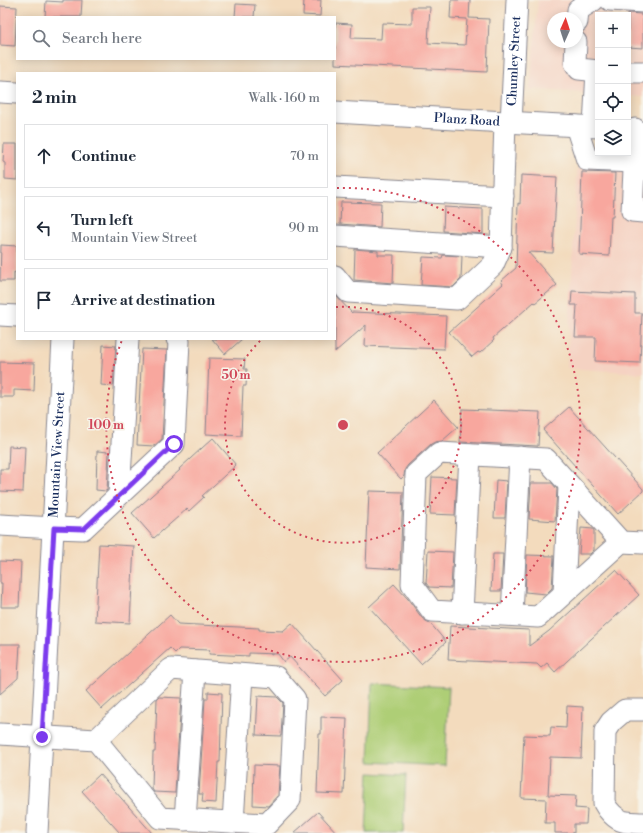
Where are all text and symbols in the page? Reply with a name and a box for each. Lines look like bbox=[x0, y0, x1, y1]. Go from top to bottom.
north arrow bbox=[547, 12, 583, 48]
map controls bbox=[595, 12, 631, 156]
button: + bbox=[595, 12, 631, 48]
street label: Chumley Street bbox=[504, 15, 524, 107]
search box bbox=[16, 16, 336, 60]
icon: search bbox=[30, 27, 52, 49]
text: Search here bbox=[62, 29, 142, 48]
button: − bbox=[595, 48, 631, 84]
button: locate bbox=[595, 84, 631, 120]
text: 2 min bbox=[32, 87, 77, 109]
text: Walk · 160 m bbox=[249, 90, 320, 106]
street label: Planz Road bbox=[433, 110, 501, 130]
button: layers bbox=[595, 120, 631, 156]
icon: ahead bbox=[33, 145, 55, 167]
text: Continue bbox=[71, 147, 136, 166]
text: 70 m bbox=[290, 148, 319, 164]
text: Turn left bbox=[71, 211, 133, 230]
icon: left bbox=[33, 217, 55, 239]
text: 90 m bbox=[288, 220, 319, 236]
text: Mountain View Street bbox=[71, 230, 197, 246]
icon: arrive bbox=[33, 289, 55, 311]
text: Arrive at destination bbox=[71, 291, 215, 310]
text: 50 m bbox=[221, 368, 251, 383]
street label: Mountain View Street bbox=[46, 391, 68, 518]
text: 100 m bbox=[88, 418, 124, 433]
centre of rings bbox=[336, 418, 350, 432]
route start bbox=[165, 435, 183, 453]
route end bbox=[33, 728, 51, 746]

